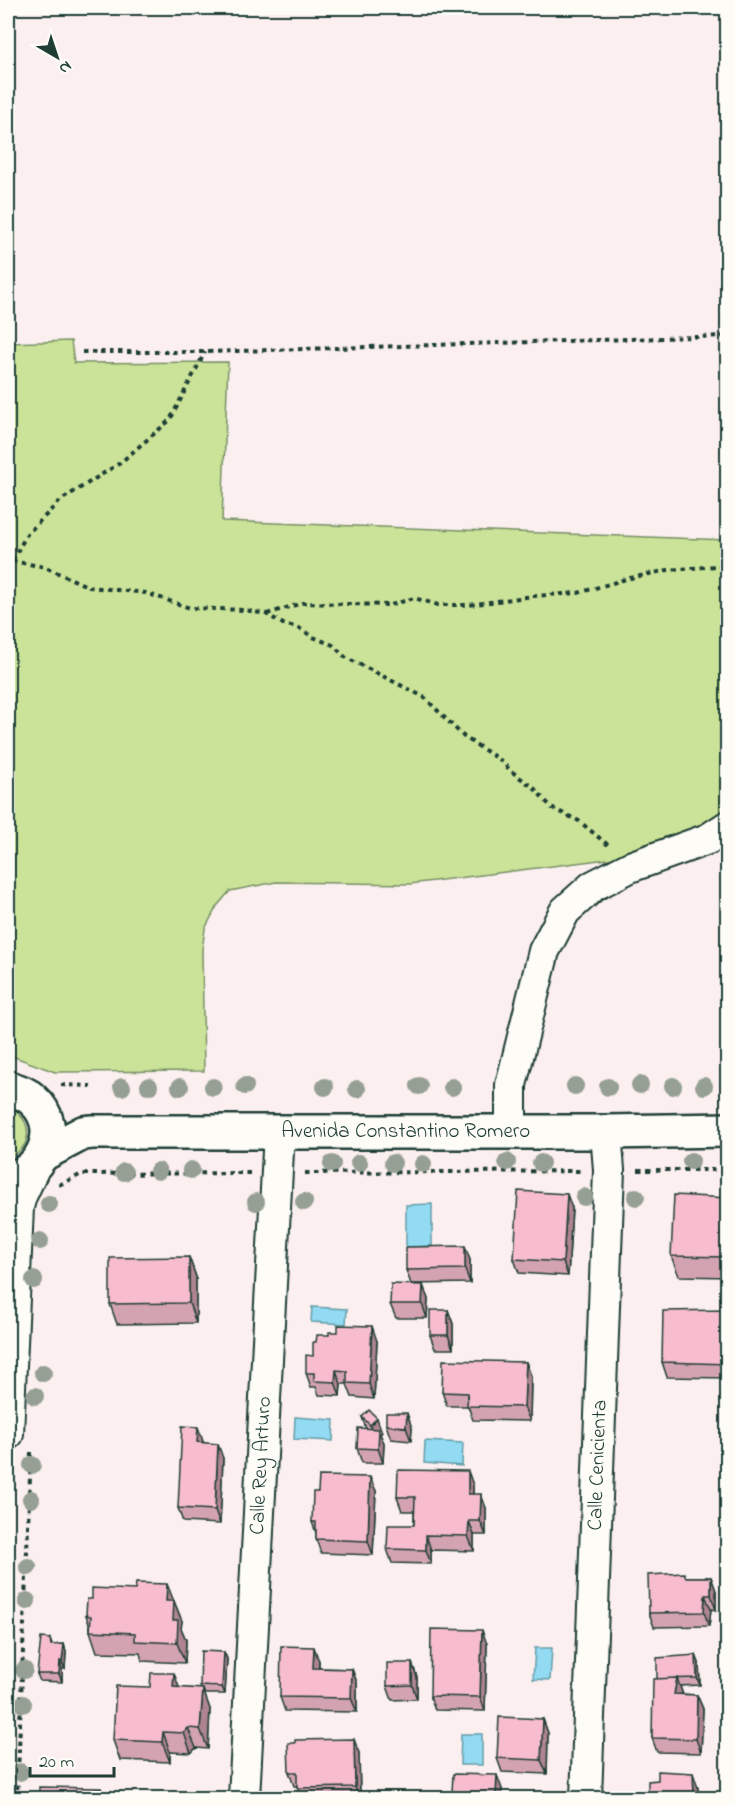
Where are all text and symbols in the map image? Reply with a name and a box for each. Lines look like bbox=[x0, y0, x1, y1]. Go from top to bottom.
north arrow bbox=[27, 27, 87, 87]
text: N bbox=[53, 54, 77, 80]
street label: Avenida Constantino Romero bbox=[281, 1117, 530, 1147]
street label: Calle Rey Arturo bbox=[243, 1395, 280, 1535]
street label: Calle Cenicienta bbox=[581, 1399, 616, 1531]
scale bar bbox=[30, 1740, 114, 1778]
text: 20 m bbox=[39, 1750, 74, 1776]

